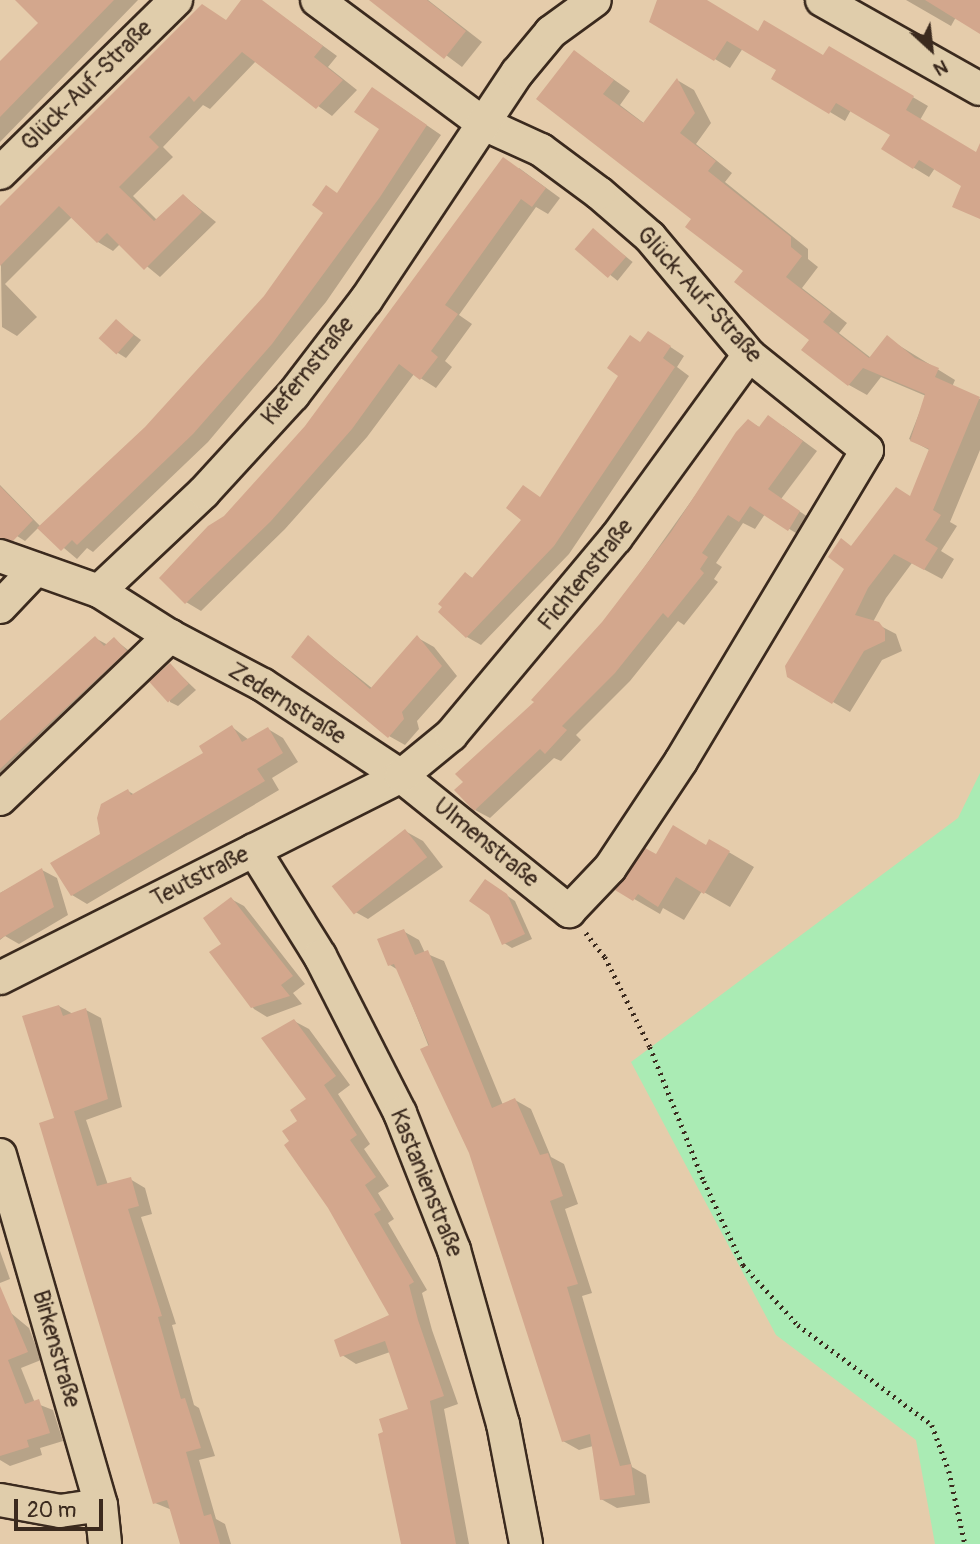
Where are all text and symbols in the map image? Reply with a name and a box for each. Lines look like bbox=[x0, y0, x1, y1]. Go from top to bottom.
north arrow bbox=[896, 14, 966, 84]
street label: Glück-Auf-Straße bbox=[16, 15, 158, 157]
text: N bbox=[929, 54, 952, 81]
street label: Glück-Auf-Straße bbox=[631, 221, 767, 369]
street label: Kiefernstraße bbox=[256, 311, 360, 431]
street label: Fichtenstraße bbox=[533, 514, 639, 636]
street label: Zedernstraße bbox=[223, 657, 351, 751]
street label: Ulmenstraße bbox=[428, 792, 544, 894]
street label: Teutstraße bbox=[147, 841, 253, 913]
street label: Kastanienstraße bbox=[384, 1105, 468, 1261]
street label: Birkenstraße bbox=[26, 1287, 86, 1411]
scale bar bbox=[18, 1484, 107, 1528]
text: 20 m bbox=[27, 1497, 76, 1524]

